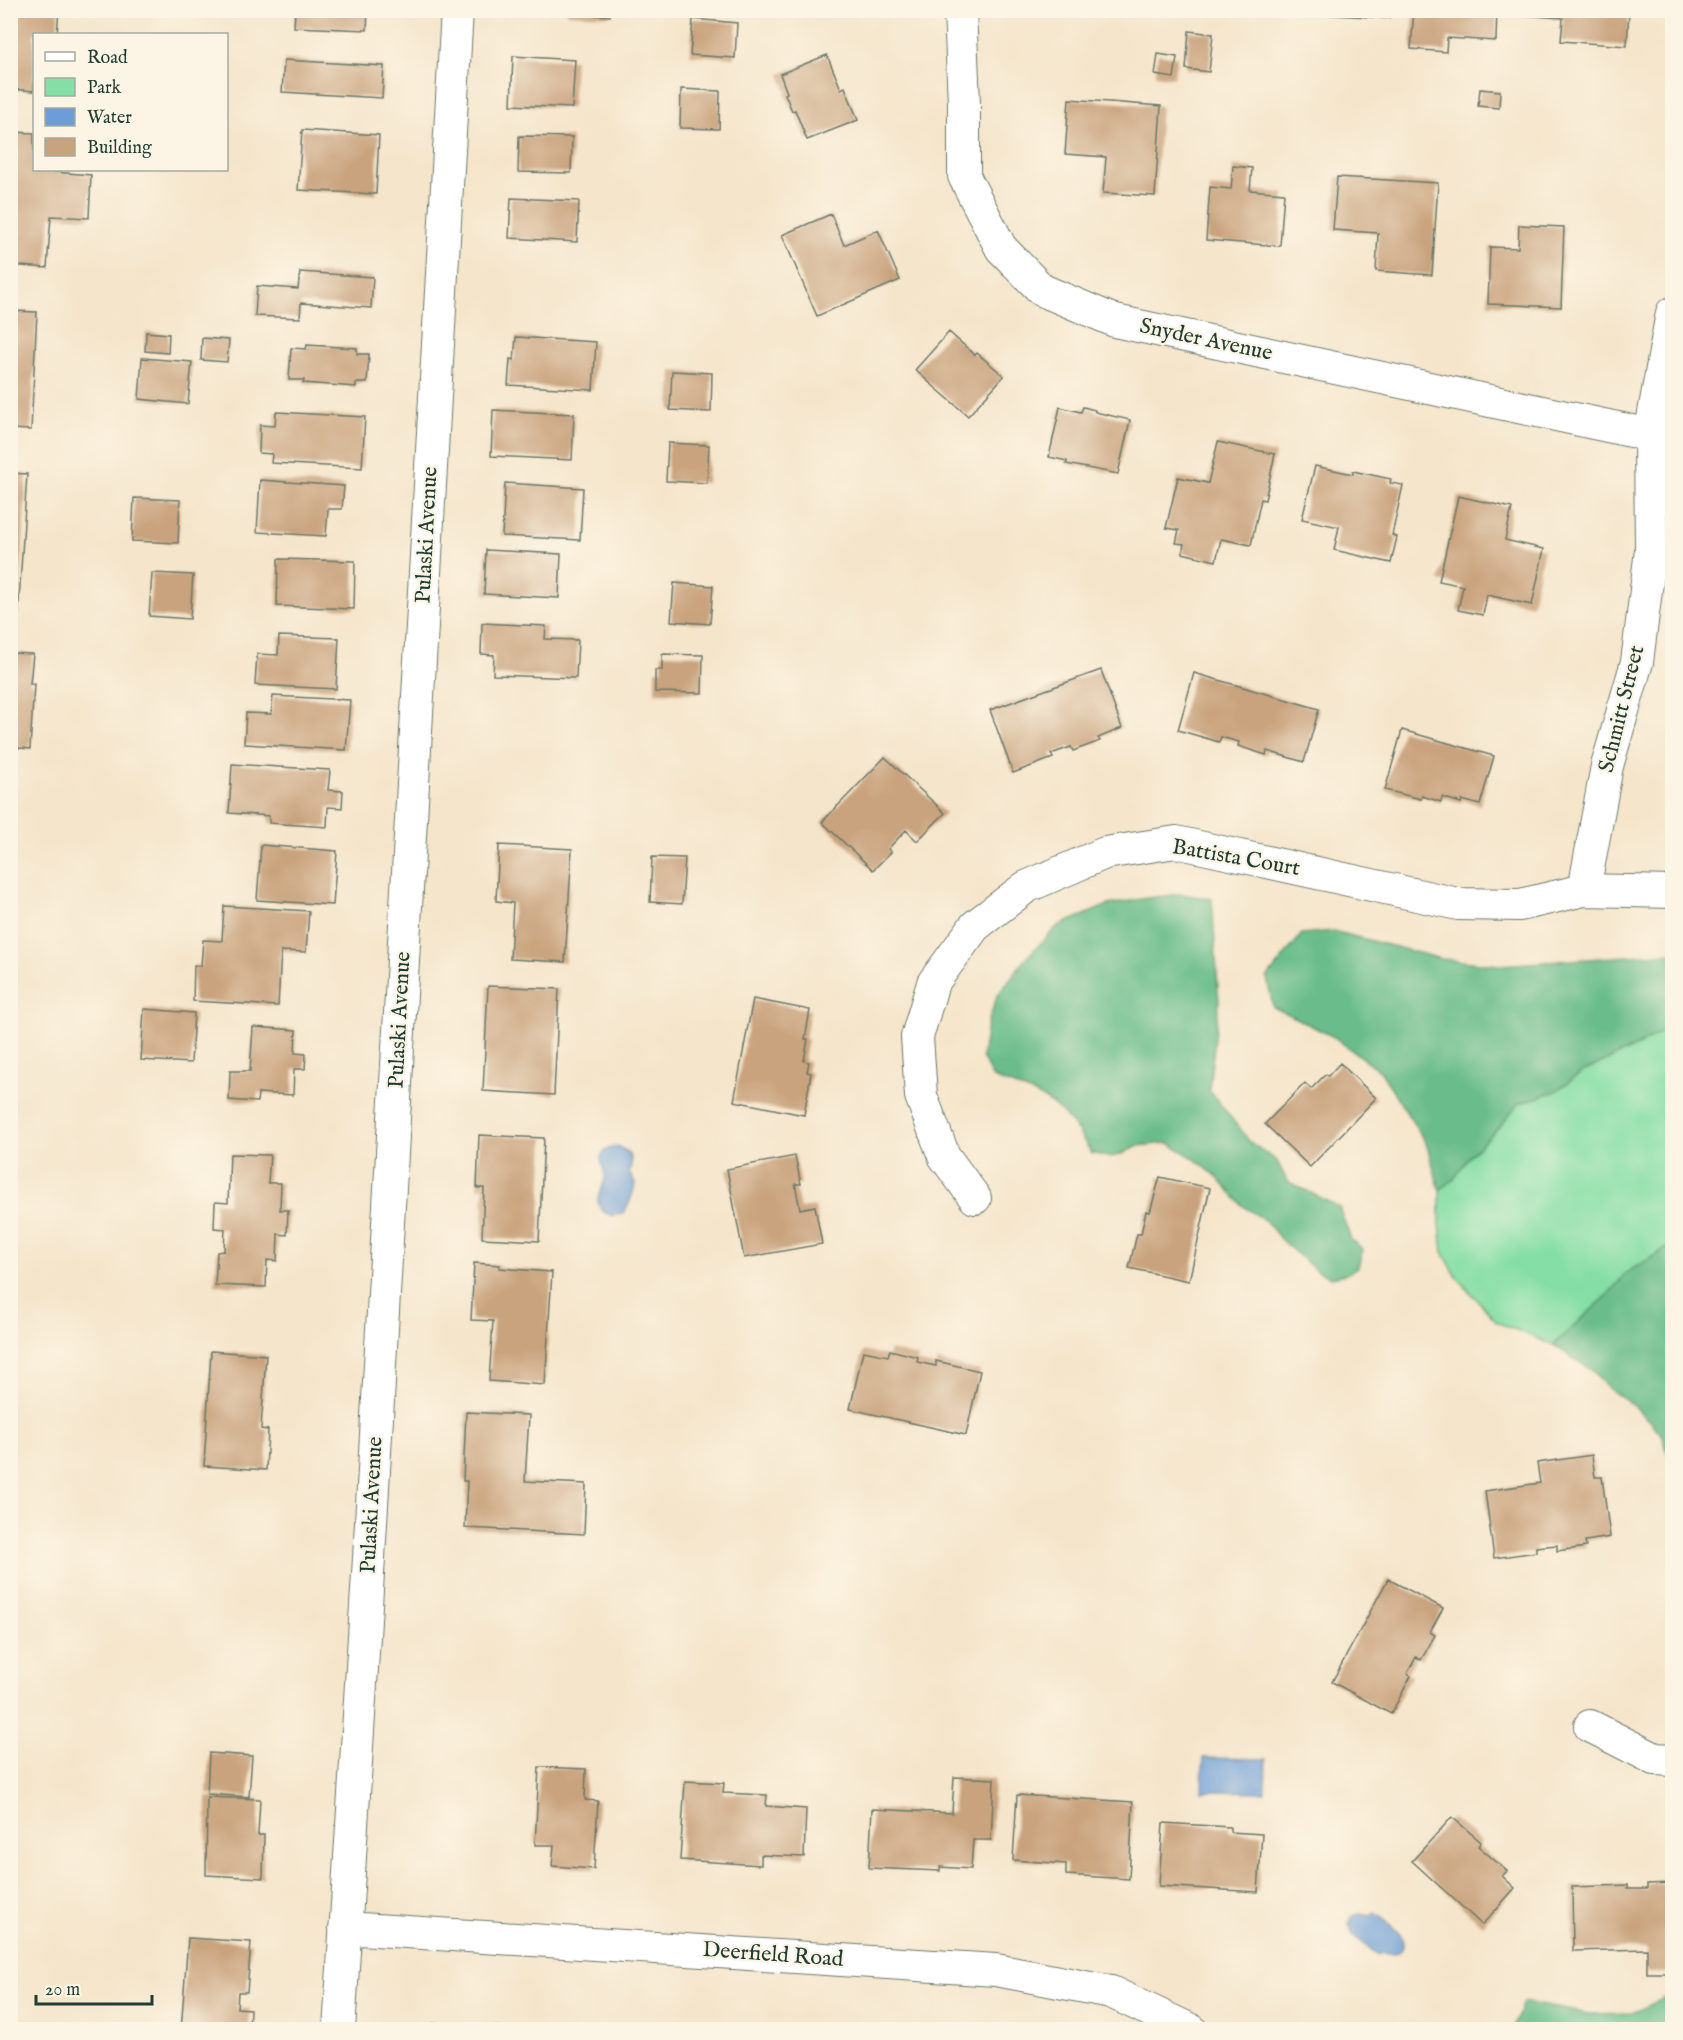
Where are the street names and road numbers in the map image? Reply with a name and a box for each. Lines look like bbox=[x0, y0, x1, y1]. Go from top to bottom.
street label: Snyder Avenue bbox=[1137, 312, 1275, 368]
street label: Pulaski Avenue bbox=[409, 466, 445, 604]
street label: Schmitt Street bbox=[1593, 642, 1651, 775]
street label: Battista Court bbox=[1170, 833, 1302, 883]
street label: Pulaski Avenue bbox=[382, 951, 418, 1089]
street label: Pulaski Avenue bbox=[354, 1436, 390, 1574]
street label: Deerfield Road bbox=[702, 1936, 845, 1974]

